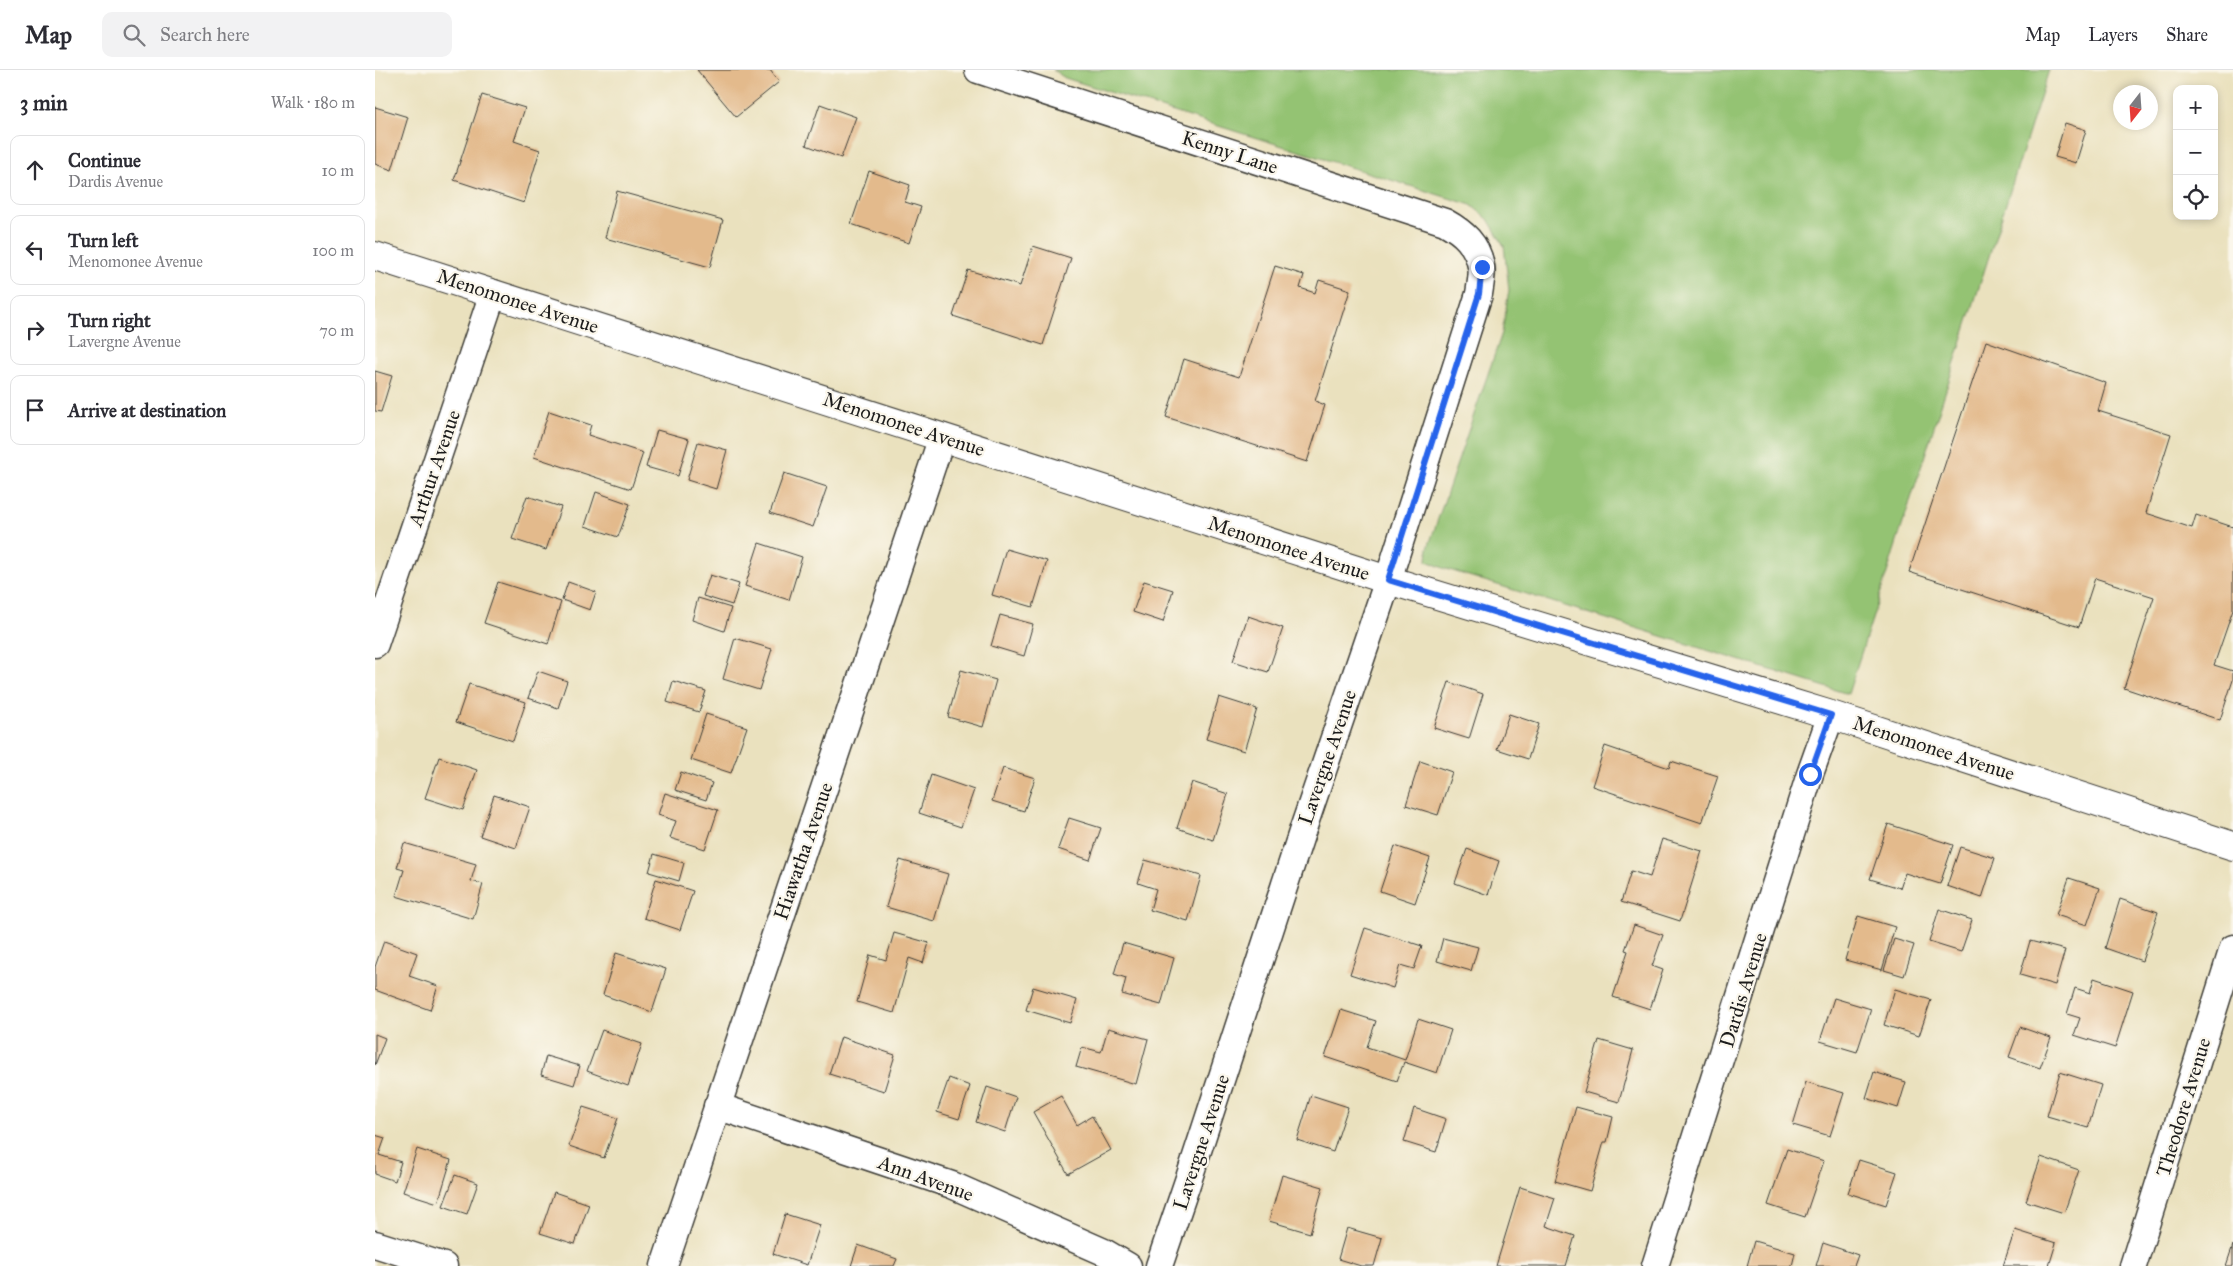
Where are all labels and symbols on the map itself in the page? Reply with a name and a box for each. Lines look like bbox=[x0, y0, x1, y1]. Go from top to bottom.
north arrow bbox=[2113, 85, 2158, 130]
street label: Kenny Lane bbox=[1179, 125, 1281, 179]
route end bbox=[1471, 256, 1494, 279]
street label: Menomonee Avenue bbox=[434, 264, 602, 338]
street label: Menomonee Avenue bbox=[820, 387, 988, 461]
street label: Arthur Avenue bbox=[403, 407, 465, 530]
street label: Menomonee Avenue bbox=[1205, 511, 1373, 585]
street label: Lavergne Avenue bbox=[1293, 686, 1362, 828]
street label: Menomonee Avenue bbox=[1850, 711, 2018, 785]
route start bbox=[1799, 763, 1822, 786]
street label: Hiawatha Avenue bbox=[768, 779, 838, 923]
street label: Dardis Avenue bbox=[1714, 930, 1772, 1050]
street label: Theodore Avenue bbox=[2151, 1035, 2215, 1179]
street label: Lavergne Avenue bbox=[1168, 1071, 1235, 1213]
street label: Ann Avenue bbox=[874, 1149, 977, 1206]

